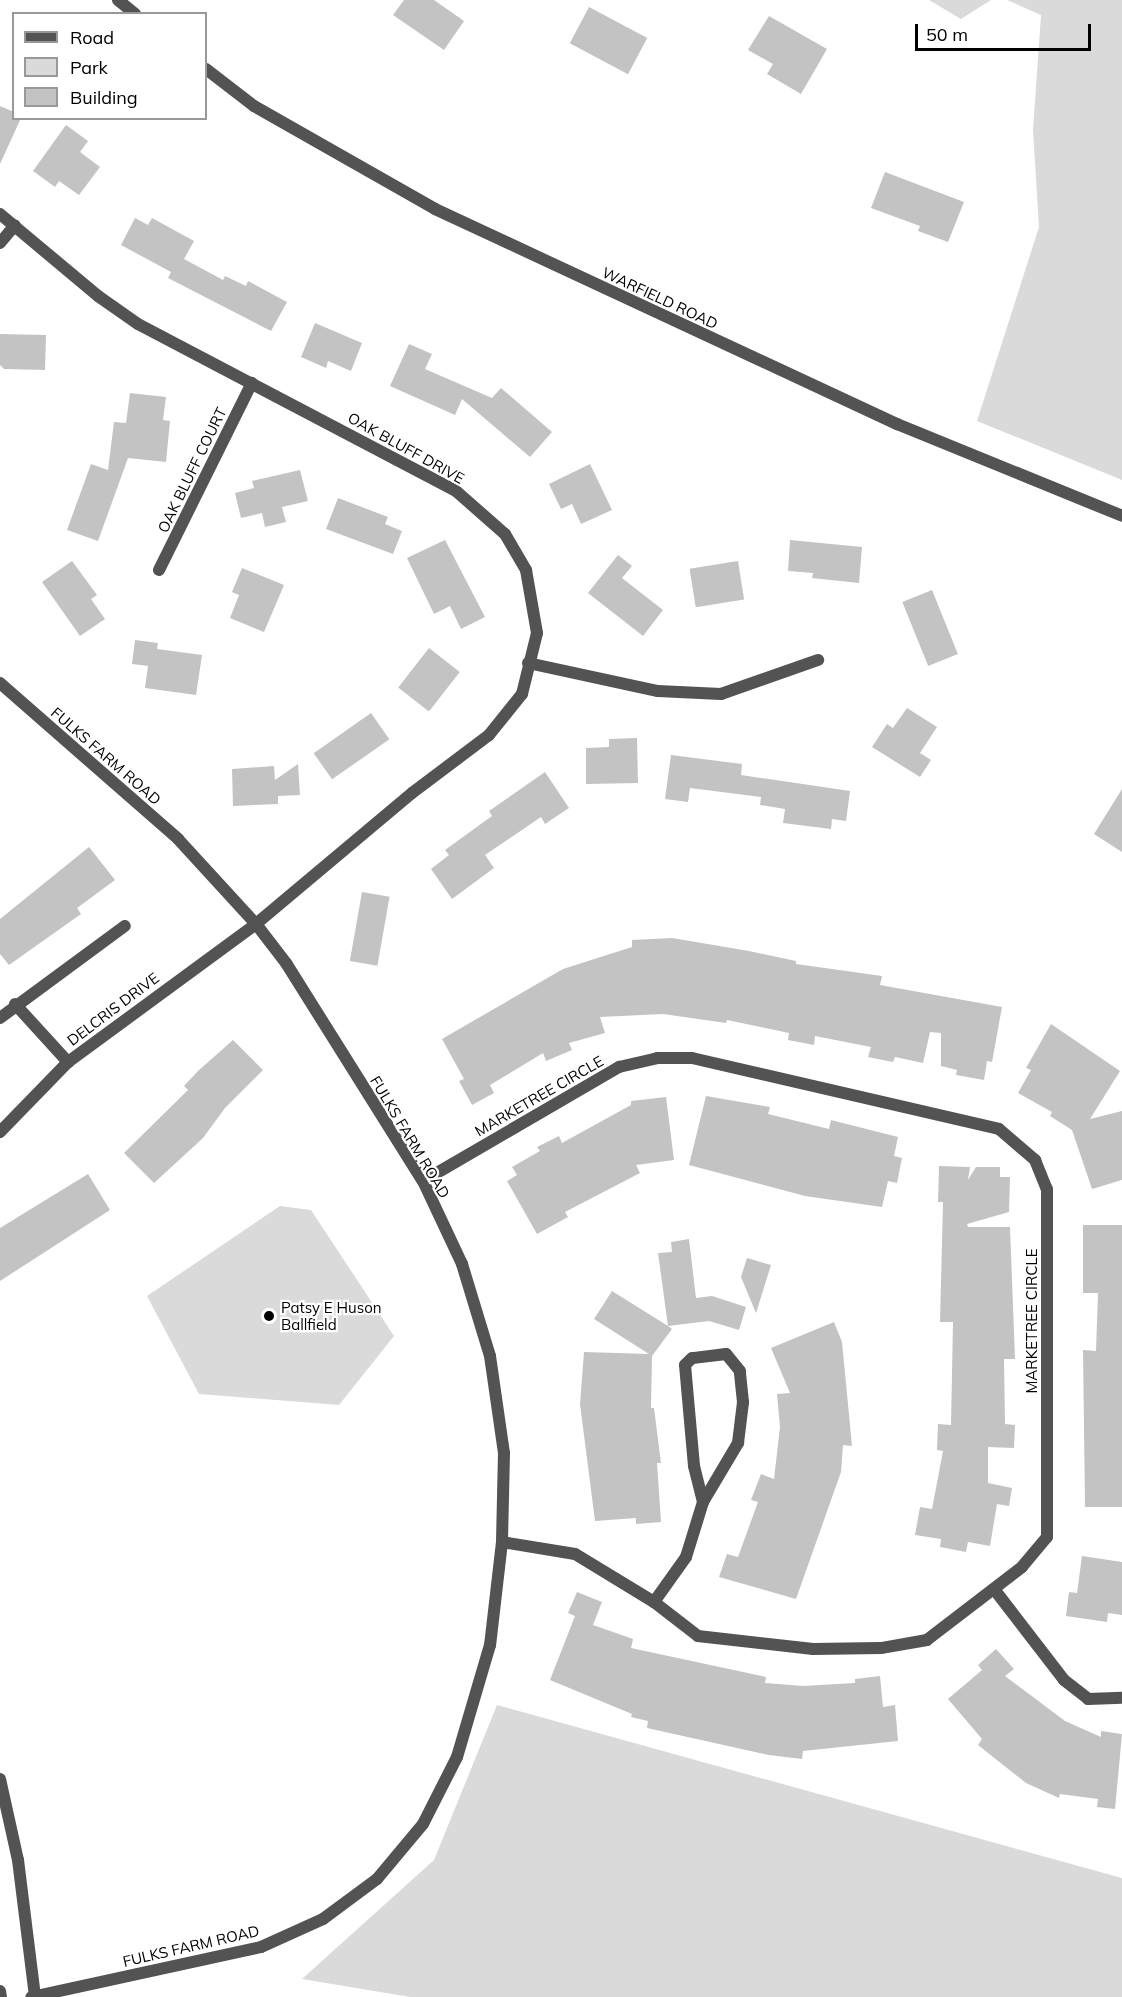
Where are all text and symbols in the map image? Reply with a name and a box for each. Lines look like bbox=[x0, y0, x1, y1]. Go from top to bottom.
legend bbox=[12, 12, 207, 120]
scale bar bbox=[918, 12, 1094, 50]
text: 50 m bbox=[926, 23, 968, 46]
text: Road bbox=[70, 26, 114, 49]
text: Park bbox=[70, 56, 108, 79]
text: Building bbox=[70, 86, 138, 109]
street label: WARFIELD ROAD bbox=[599, 263, 721, 333]
street label: OAK BLUFF COURT bbox=[154, 404, 230, 536]
street label: OAK BLUFF DRIVE bbox=[345, 409, 467, 487]
street label: FULKS FARM ROAD bbox=[47, 703, 165, 809]
street label: DELCRIS DRIVE bbox=[64, 969, 162, 1049]
street label: MARKETREE CIRCLE bbox=[472, 1052, 606, 1140]
street label: FULKS FARM ROAD bbox=[366, 1073, 454, 1201]
street label: MARKETREE CIRCLE bbox=[1023, 1248, 1041, 1394]
place label: Patsy E Huson Ballfield bbox=[281, 1298, 381, 1333]
marker: Patsy E Huson Ballfield bbox=[262, 1309, 276, 1323]
street label: FULKS FARM ROAD bbox=[121, 1922, 261, 1970]

